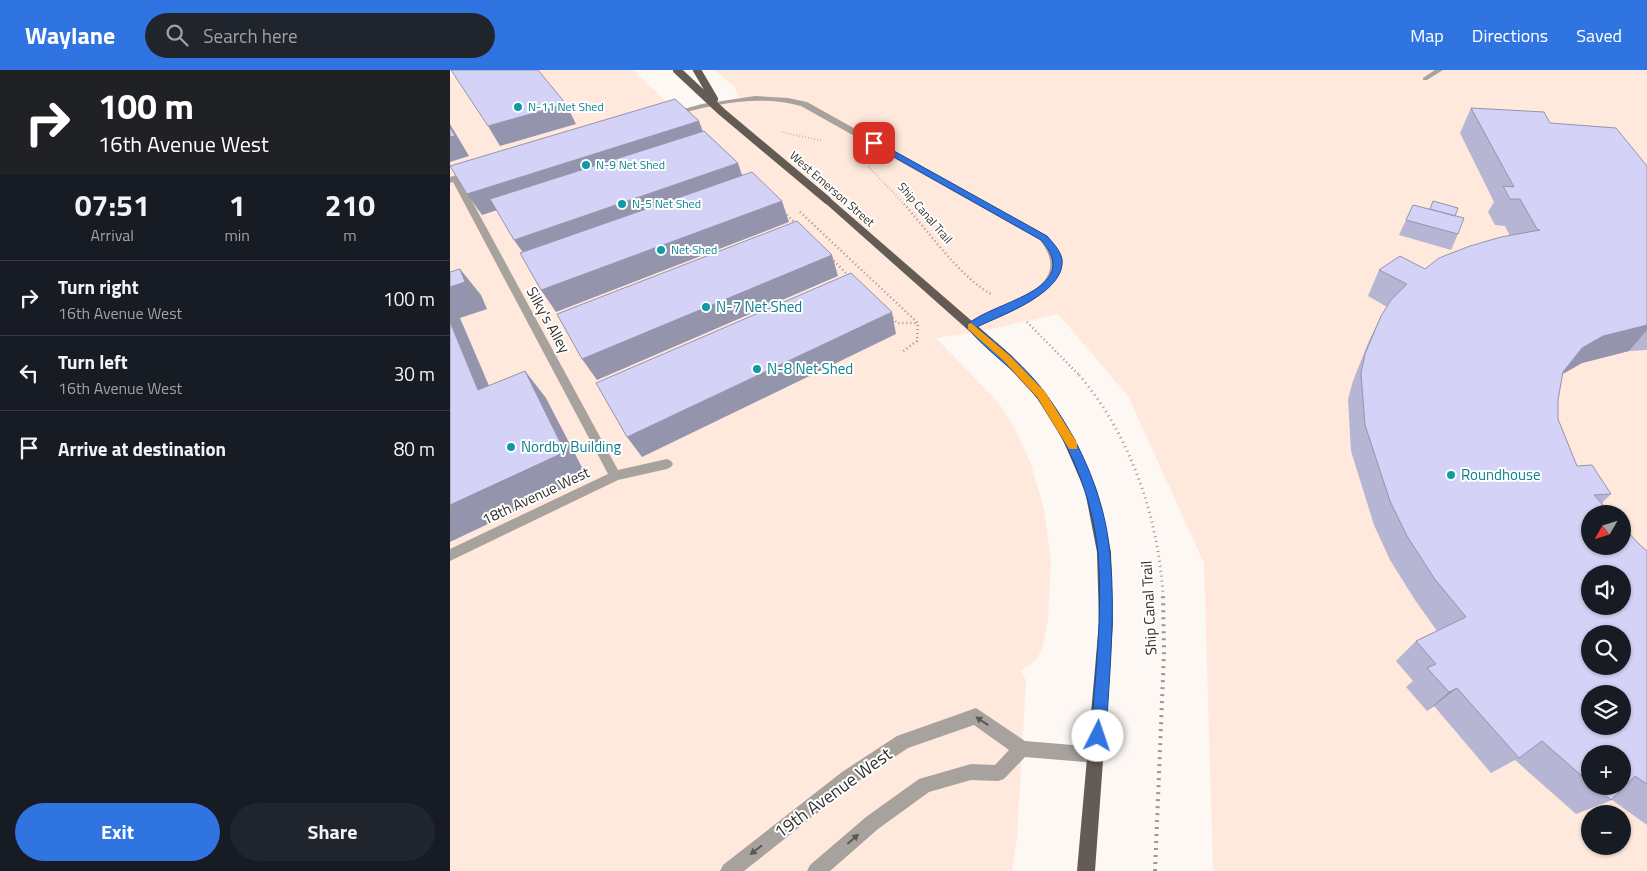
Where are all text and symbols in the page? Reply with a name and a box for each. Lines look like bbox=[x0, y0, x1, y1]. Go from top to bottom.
search box bbox=[145, 13, 495, 58]
text: Waylane bbox=[25, 17, 115, 53]
icon: search bbox=[163, 21, 191, 49]
text: Search here bbox=[203, 21, 298, 50]
text: Map bbox=[1410, 22, 1444, 49]
text: Directions bbox=[1472, 22, 1548, 49]
text: Saved bbox=[1576, 22, 1622, 49]
text: 100 m bbox=[98, 79, 194, 133]
icon: right bbox=[15, 90, 80, 155]
place label: N-11 Net Shed bbox=[528, 97, 604, 116]
marker: N-11 Net Shed bbox=[512, 101, 524, 113]
pin bbox=[853, 122, 895, 164]
text: 16th Avenue West bbox=[98, 127, 269, 161]
icon: arrive bbox=[860, 129, 888, 157]
street label: West Emerson Street bbox=[785, 146, 880, 232]
place label: N-9 Net Shed bbox=[596, 155, 665, 174]
marker: N-9 Net Shed bbox=[580, 159, 592, 171]
street label: Ship Canal Trail bbox=[893, 178, 957, 248]
text: 07:51 bbox=[75, 182, 150, 228]
text: 1 bbox=[229, 182, 246, 228]
text: 210 bbox=[325, 182, 375, 228]
place label: N-5 Net Shed bbox=[632, 194, 701, 213]
marker: N-5 Net Shed bbox=[616, 198, 628, 210]
text: Arrival bbox=[91, 223, 134, 247]
text: min bbox=[224, 223, 250, 247]
text: m bbox=[343, 223, 357, 247]
place label: Net Shed bbox=[671, 240, 717, 259]
marker: Net Shed bbox=[655, 244, 667, 256]
text: Turn right bbox=[58, 272, 139, 301]
street label: Silky's Alley bbox=[521, 282, 576, 357]
icon: right bbox=[15, 284, 43, 312]
text: 100 m bbox=[383, 284, 435, 313]
place label: N-7 Net Shed bbox=[716, 295, 802, 318]
text: 16th Avenue West bbox=[58, 301, 182, 325]
marker: N-7 Net Shed bbox=[700, 301, 712, 313]
text: Turn left bbox=[58, 347, 128, 376]
place label: N-8 Net Shed bbox=[767, 357, 853, 380]
icon: left bbox=[15, 359, 43, 387]
text: 30 m bbox=[394, 359, 435, 388]
marker: N-8 Net Shed bbox=[751, 363, 763, 375]
text: 16th Avenue West bbox=[58, 376, 182, 400]
icon: arrive bbox=[15, 434, 43, 462]
text: Arrive at destination bbox=[58, 434, 226, 463]
text: 80 m bbox=[394, 434, 435, 463]
place label: Nordby Building bbox=[521, 435, 621, 458]
marker: Nordby Building bbox=[505, 441, 517, 453]
street label: 18th Avenue West bbox=[478, 460, 594, 531]
place label: Roundhouse bbox=[1461, 463, 1540, 486]
marker: Roundhouse bbox=[1445, 469, 1457, 481]
north arrow bbox=[1581, 505, 1631, 555]
map controls bbox=[1581, 505, 1631, 855]
street label: Ship Canal Trail bbox=[1135, 560, 1162, 656]
button: sound bbox=[1581, 565, 1631, 615]
button: search bbox=[1581, 625, 1631, 675]
button: layers bbox=[1581, 685, 1631, 735]
position arrow bbox=[1071, 709, 1123, 761]
one-way arrow bbox=[975, 716, 989, 726]
street label: 19th Avenue West bbox=[768, 740, 898, 845]
button: + bbox=[1581, 745, 1631, 795]
button: Exit bbox=[15, 803, 220, 861]
button: Share bbox=[230, 803, 435, 861]
button: − bbox=[1581, 805, 1631, 855]
one-way arrow bbox=[846, 834, 859, 845]
one-way arrow bbox=[750, 844, 763, 855]

